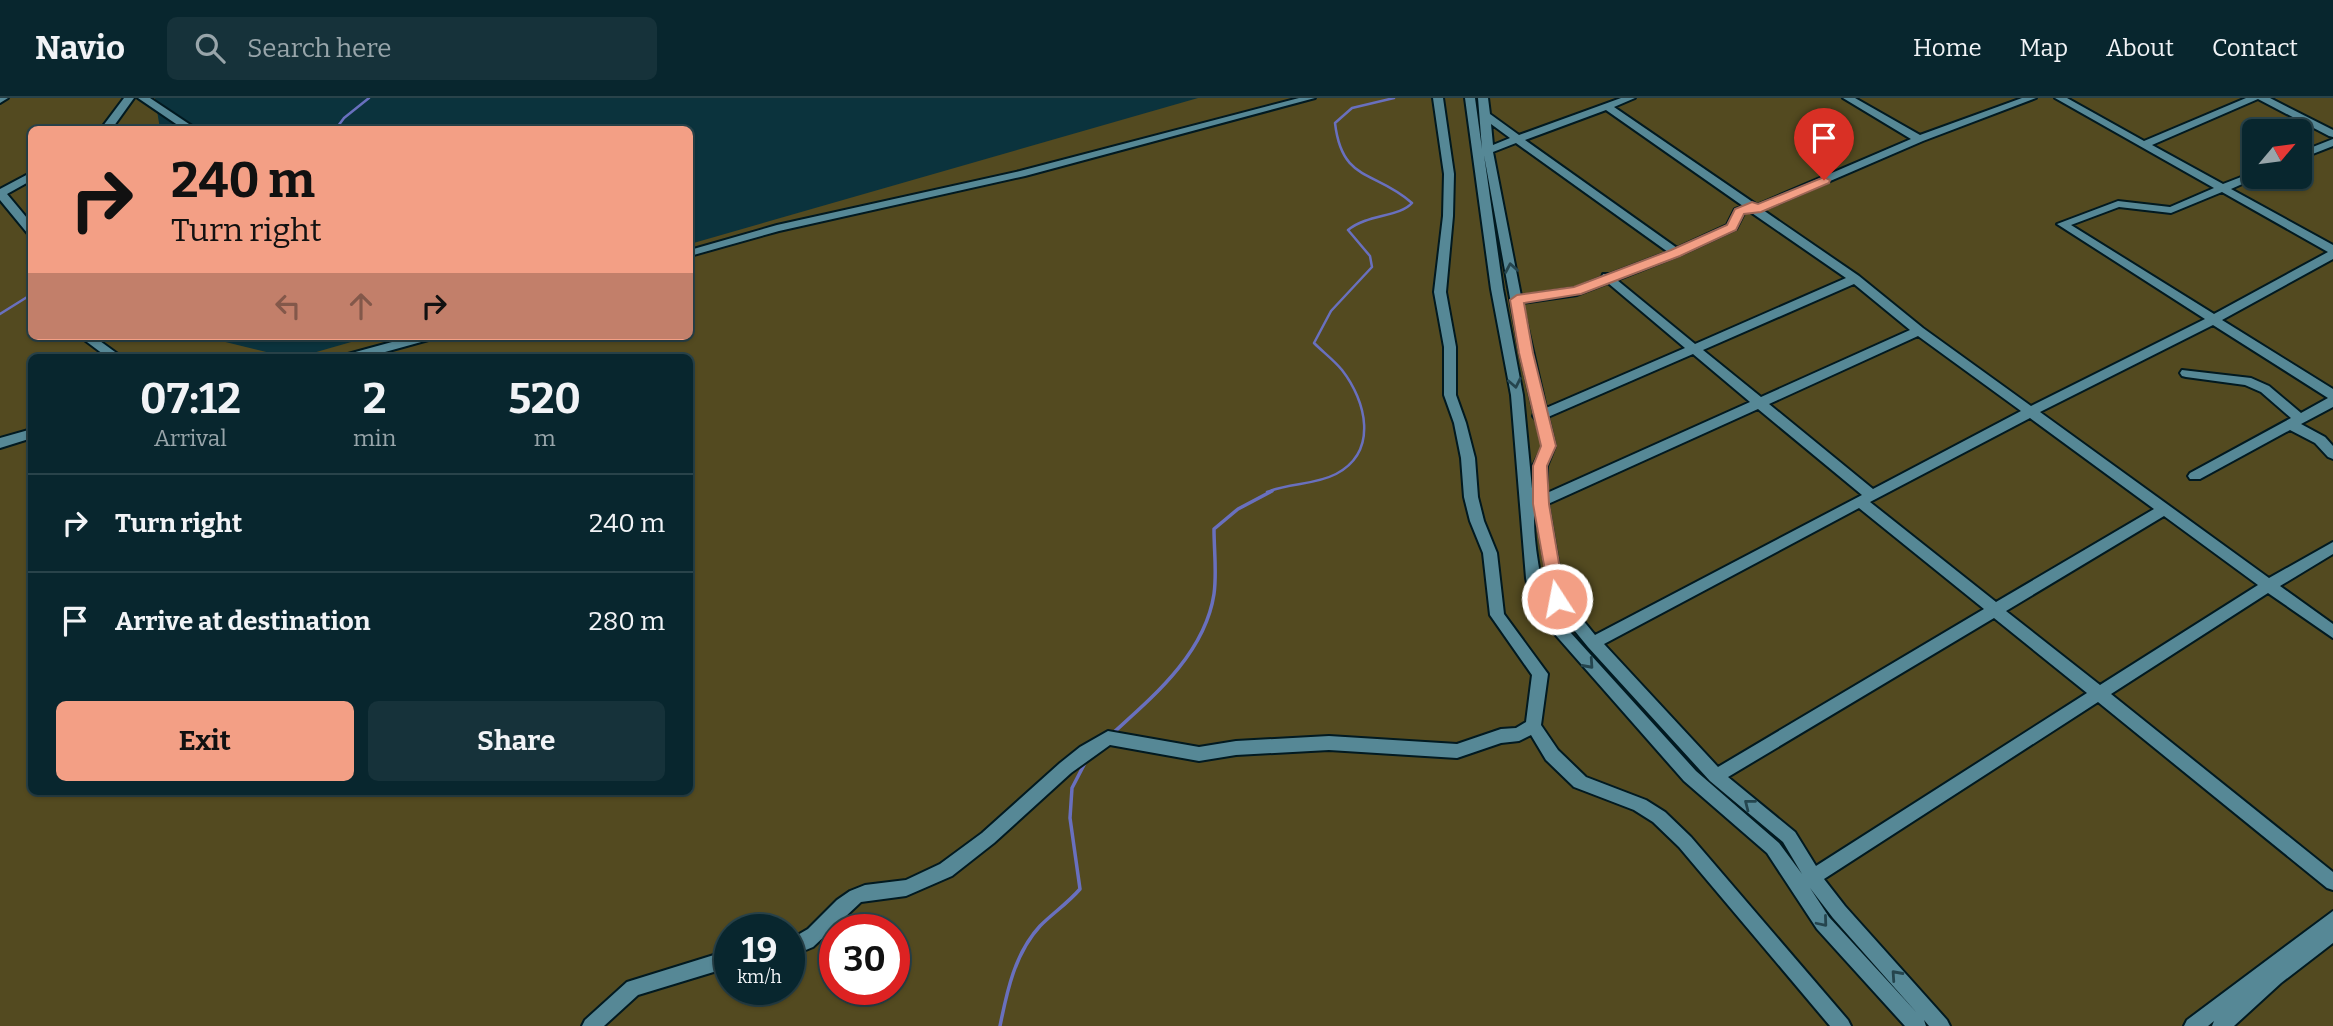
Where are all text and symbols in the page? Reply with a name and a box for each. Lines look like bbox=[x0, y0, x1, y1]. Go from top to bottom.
search box bbox=[167, 17, 657, 80]
text: Navio bbox=[35, 28, 125, 68]
icon: search bbox=[191, 29, 229, 67]
text: Search here bbox=[247, 33, 391, 64]
text: Home bbox=[1913, 34, 1982, 62]
text: Map bbox=[2020, 34, 2068, 62]
text: About bbox=[2106, 34, 2174, 62]
text: Contact bbox=[2212, 34, 2298, 62]
pin bbox=[1794, 108, 1854, 180]
icon: arrive bbox=[1805, 119, 1843, 157]
north arrow bbox=[2242, 119, 2312, 189]
map controls bbox=[2242, 119, 2312, 189]
text: 240 m bbox=[171, 151, 315, 210]
icon: right bbox=[56, 154, 147, 245]
text: Turn right bbox=[171, 211, 322, 249]
one-way arrow bbox=[1504, 262, 1519, 274]
icon: left bbox=[269, 287, 307, 325]
icon: ahead bbox=[342, 287, 380, 325]
icon: right bbox=[415, 287, 453, 325]
text: 07:12 bbox=[140, 374, 241, 424]
text: 2 bbox=[363, 374, 386, 424]
text: 520 bbox=[508, 374, 581, 424]
one-way arrow bbox=[1507, 377, 1522, 389]
text: Arrival bbox=[154, 424, 227, 452]
text: min bbox=[353, 424, 396, 452]
text: m bbox=[534, 424, 556, 452]
icon: right bbox=[56, 504, 94, 542]
text: Turn right bbox=[115, 508, 242, 539]
text: 240 m bbox=[589, 508, 665, 539]
position arrow bbox=[1520, 562, 1594, 636]
icon: arrive bbox=[56, 602, 94, 640]
text: Arrive at destination bbox=[115, 606, 370, 637]
text: 280 m bbox=[589, 606, 665, 637]
one-way arrow bbox=[1581, 656, 1594, 669]
button: Exit bbox=[56, 701, 354, 781]
button: Share bbox=[368, 701, 665, 781]
one-way arrow bbox=[1744, 799, 1756, 812]
speed limit sign: 30 bbox=[819, 914, 910, 1005]
one-way arrow bbox=[1815, 914, 1827, 927]
text: 19 bbox=[742, 929, 777, 971]
text: km/h bbox=[737, 966, 782, 988]
one-way arrow bbox=[1891, 970, 1904, 983]

